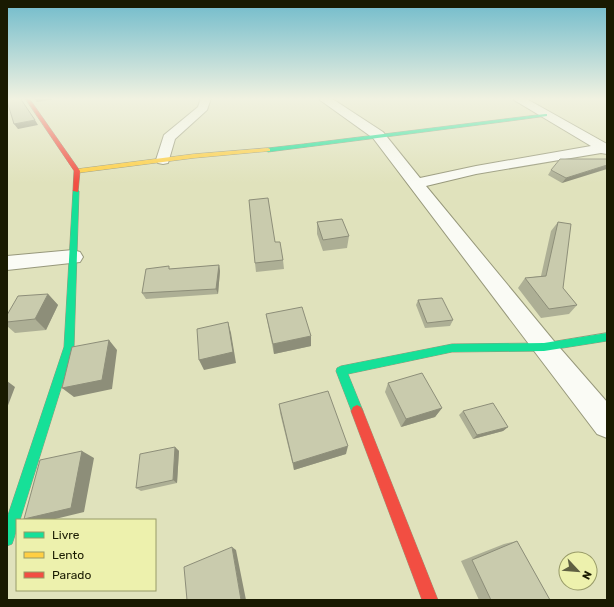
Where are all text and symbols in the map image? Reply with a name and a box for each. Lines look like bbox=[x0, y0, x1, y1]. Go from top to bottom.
legend bbox=[16, 519, 156, 591]
text: Livre bbox=[52, 528, 80, 542]
text: Lento bbox=[52, 548, 84, 562]
north arrow bbox=[558, 551, 598, 591]
text: Parado bbox=[52, 568, 91, 582]
text: N bbox=[579, 569, 594, 582]

